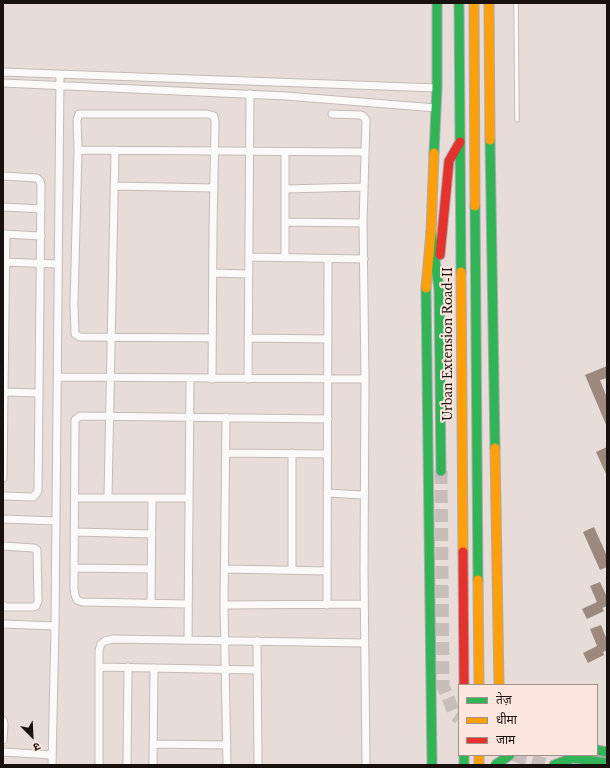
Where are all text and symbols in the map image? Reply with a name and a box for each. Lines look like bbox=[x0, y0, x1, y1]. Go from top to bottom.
street label: Urban Extension Road-II bbox=[442, 267, 456, 421]
legend bbox=[458, 684, 598, 756]
text: तेज़ bbox=[496, 692, 512, 707]
text: धीमा bbox=[496, 712, 517, 727]
north arrow bbox=[12, 716, 52, 756]
text: जाम bbox=[496, 732, 515, 747]
text: उ bbox=[31, 739, 43, 755]

